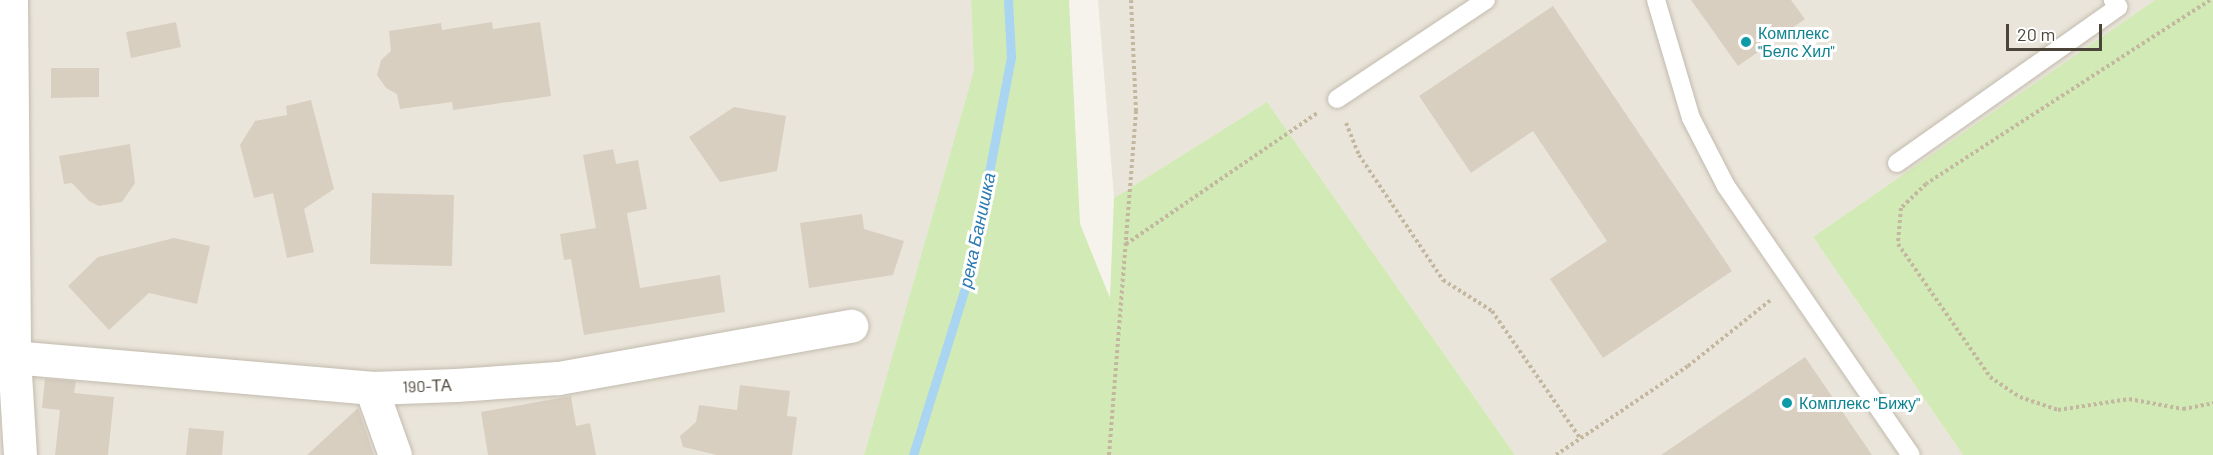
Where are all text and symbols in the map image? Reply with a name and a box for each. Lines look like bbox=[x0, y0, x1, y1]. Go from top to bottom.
scale bar bbox=[2009, 12, 2105, 50]
place label: Комплекс "Белс Хил" bbox=[1758, 23, 1835, 61]
text: 20 m bbox=[2017, 23, 2055, 45]
marker: Комплекс "Белс Хил" bbox=[1739, 35, 1753, 49]
water label: река Банишка bbox=[954, 170, 1000, 290]
street label: 190-ТА bbox=[402, 376, 452, 396]
place label: Комплекс "Бижу" bbox=[1799, 393, 1920, 413]
marker: Комплекс "Бижу" bbox=[1780, 396, 1794, 410]

